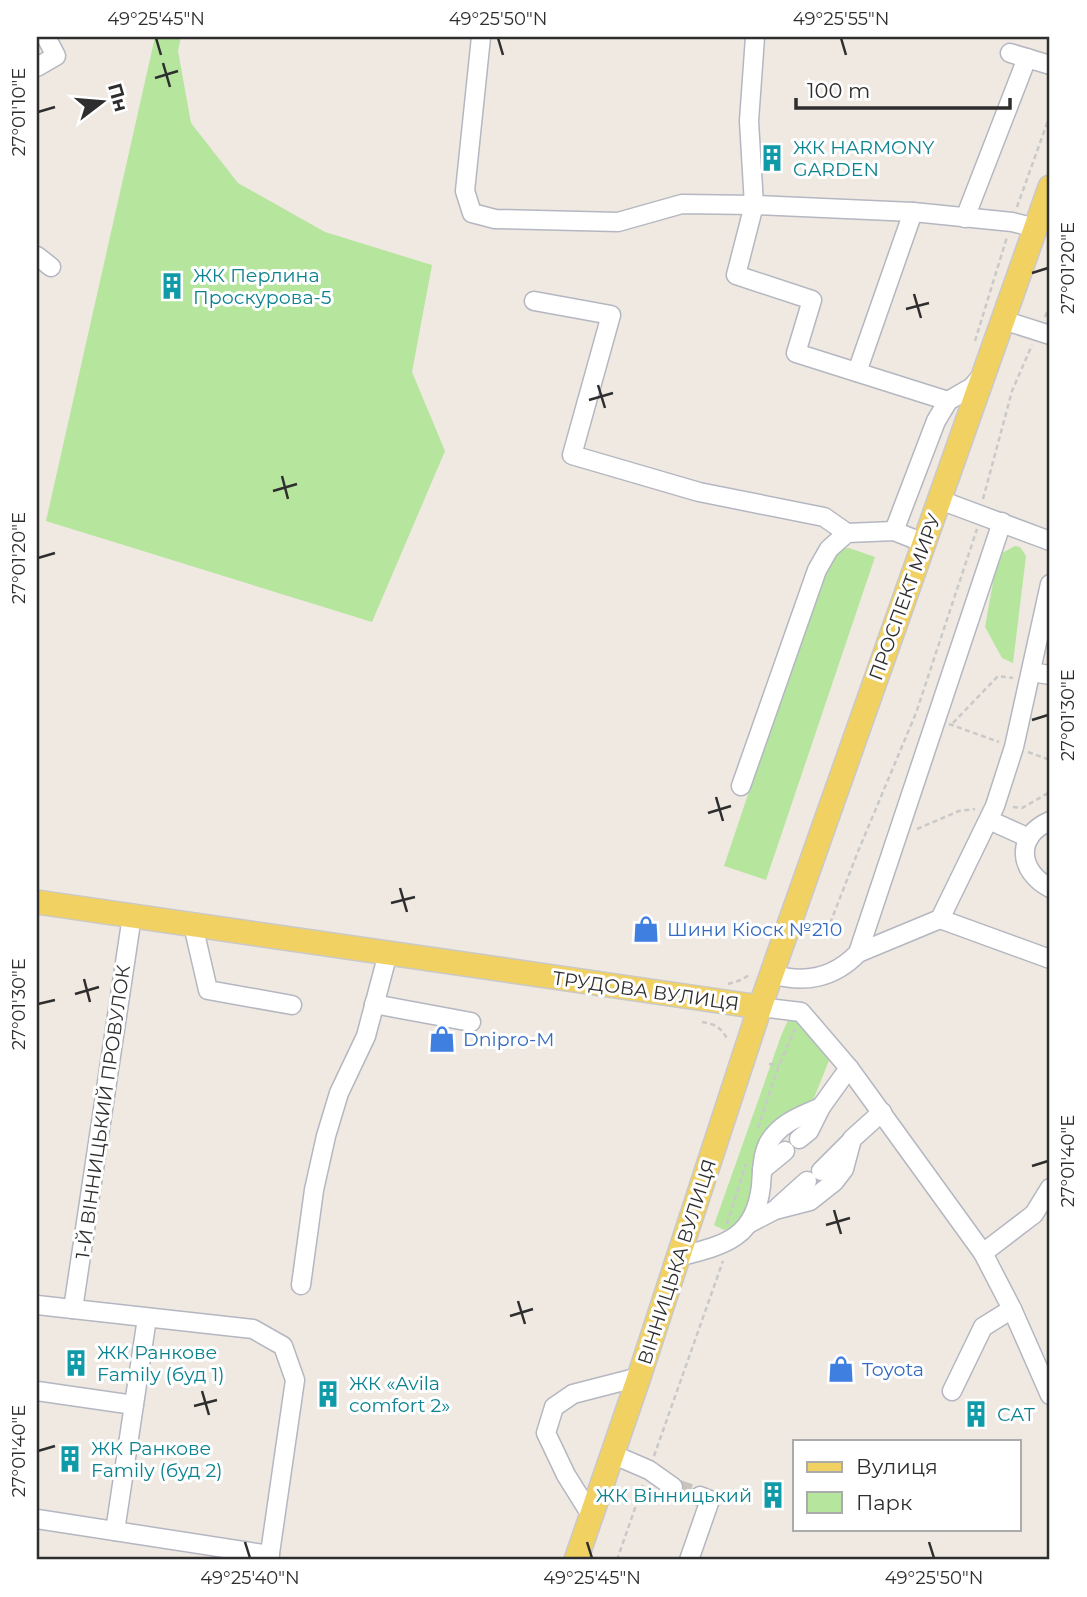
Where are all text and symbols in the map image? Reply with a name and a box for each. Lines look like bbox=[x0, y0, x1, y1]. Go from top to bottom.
text: 49°25'45"N bbox=[107, 8, 205, 30]
text: 49°25'50"N bbox=[449, 8, 547, 30]
text: 49°25'55"N bbox=[793, 8, 889, 30]
north arrow bbox=[66, 66, 136, 136]
scale bar bbox=[796, 66, 1010, 110]
text: 27°01'10"E bbox=[8, 68, 30, 156]
text: 100 m bbox=[807, 78, 870, 103]
text: Пн bbox=[103, 81, 133, 114]
place label: ЖК HARMONY GARDEN bbox=[793, 136, 935, 181]
building icon: ЖК HARMONY GARDEN bbox=[757, 143, 787, 173]
text: 27°01'20"E bbox=[1057, 222, 1079, 314]
place label: ЖК Перлина Проскурова-5 bbox=[193, 264, 332, 309]
building icon: ЖК Перлина Проскурова-5 bbox=[157, 271, 187, 301]
street label: ПРОСПЕКТ МИРУ bbox=[864, 510, 946, 684]
text: 27°01'20"E bbox=[8, 512, 30, 604]
text: 27°01'30"E bbox=[1057, 669, 1079, 761]
shop icon: Шини Кіоск №210 bbox=[631, 914, 661, 944]
place label: Шини Кіоск №210 bbox=[667, 918, 842, 941]
text: 27°01'30"E bbox=[8, 958, 30, 1050]
street label: 1-Й ВІННИЦЬКИЙ ПРОВУЛОК bbox=[71, 964, 135, 1260]
street label: ТРУДОВА ВУЛИЦЯ bbox=[551, 967, 741, 1015]
shop icon: Dnipro-M bbox=[427, 1024, 457, 1054]
place label: Dnipro-M bbox=[463, 1028, 554, 1051]
text: 27°01'40"E bbox=[1057, 1115, 1079, 1207]
street label: ВІННИЦЬКА ВУЛИЦЯ bbox=[633, 1156, 721, 1368]
place label: ЖК Ранкове Family (буд 1) bbox=[97, 1341, 225, 1386]
building icon: ЖК Ранкове Family (буд 1) bbox=[61, 1348, 91, 1378]
shop icon: Toyota bbox=[826, 1354, 856, 1384]
place label: Toyota bbox=[862, 1358, 924, 1381]
place label: ЖК «Avila comfort 2» bbox=[349, 1372, 450, 1417]
building icon: ЖК «Avila comfort 2» bbox=[313, 1379, 343, 1409]
building icon: САТ bbox=[961, 1399, 991, 1429]
place label: САТ bbox=[997, 1403, 1035, 1426]
text: 27°01'40"E bbox=[8, 1405, 30, 1497]
place label: ЖК Ранкове Family (буд 2) bbox=[91, 1437, 222, 1482]
legend bbox=[793, 1440, 1020, 1530]
building icon: ЖК Ранкове Family (буд 2) bbox=[55, 1444, 85, 1474]
text: Вулиця bbox=[856, 1454, 938, 1479]
building icon: ЖК Вінницький bbox=[758, 1480, 788, 1510]
place label: ЖК Вінницький bbox=[596, 1484, 752, 1507]
text: Парк bbox=[856, 1490, 912, 1515]
text: 49°25'40"N bbox=[200, 1567, 300, 1589]
text: 49°25'45"N bbox=[543, 1567, 641, 1589]
text: 49°25'50"N bbox=[885, 1567, 983, 1589]

